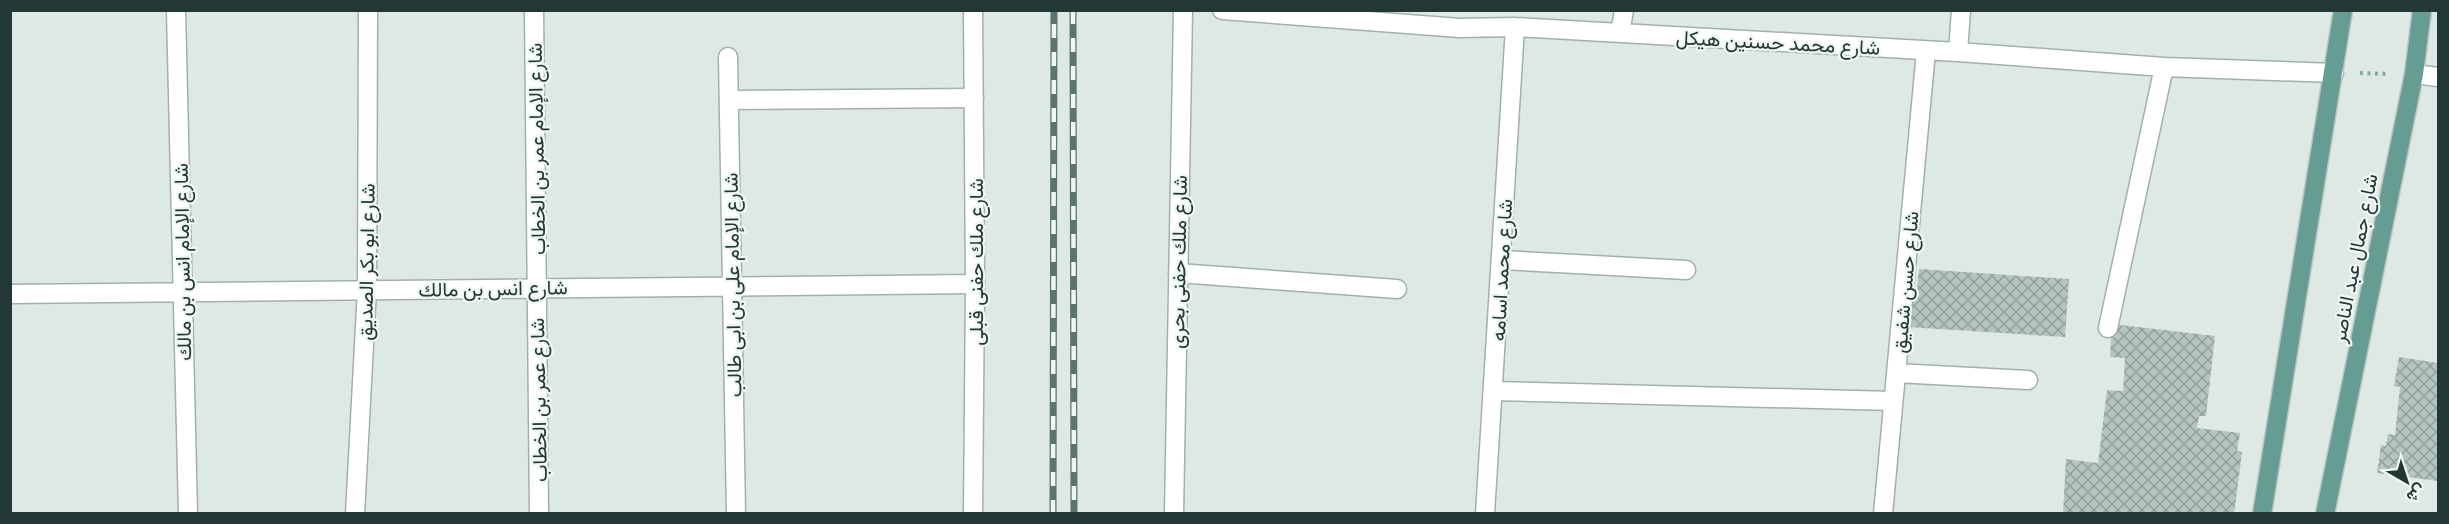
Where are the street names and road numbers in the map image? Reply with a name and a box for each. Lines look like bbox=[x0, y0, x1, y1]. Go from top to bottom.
street label: شارع محمد حسنين هيكل bbox=[1675, 25, 1881, 62]
street label: شارع الإمام عمر بن الخطاب bbox=[523, 42, 552, 255]
street label: شارع الإمام انس بن مالك bbox=[169, 163, 198, 361]
street label: شارع الإمام على بن ابى طالب bbox=[719, 172, 748, 398]
street label: شارع جمال عبد الناصر bbox=[2326, 172, 2385, 346]
street label: شارع ملك حفنى بحرى bbox=[1165, 175, 1194, 349]
street label: شارع ملك حفنى قبلى bbox=[964, 178, 990, 346]
street label: شارع ابو بكر الصديق bbox=[353, 183, 382, 341]
street label: شارع محمد اسامه bbox=[1486, 198, 1519, 342]
street label: شارع حسن شفيق bbox=[1887, 210, 1926, 354]
street label: شارع انس بن مالك bbox=[418, 275, 568, 304]
street label: شارع عمر بن الخطاب bbox=[525, 318, 554, 482]

